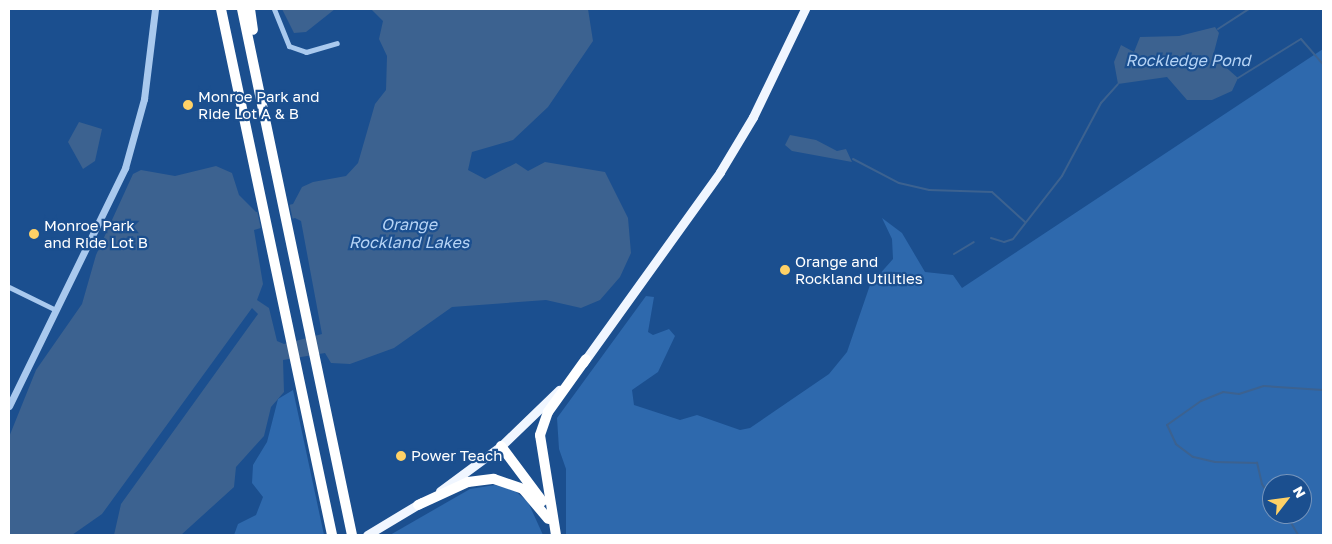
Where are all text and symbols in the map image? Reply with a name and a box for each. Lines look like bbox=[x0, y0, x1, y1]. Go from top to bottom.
water label: Rockledge Pond bbox=[1126, 50, 1250, 70]
place label: Monroe Park and Ride Lot A & B bbox=[198, 87, 319, 122]
marker: Monroe Park and Ride Lot A & B bbox=[182, 99, 194, 111]
water label: Orange Rockland Lakes bbox=[349, 214, 469, 252]
place label: Monroe Park and Ride Lot B bbox=[44, 216, 148, 251]
marker: Monroe Park and Ride Lot B bbox=[28, 228, 40, 240]
place label: Orange and Rockland Utilities bbox=[795, 252, 923, 287]
marker: Orange and Rockland Utilities bbox=[779, 264, 791, 276]
place label: Power Teach bbox=[411, 447, 502, 465]
marker: Power Teach bbox=[395, 450, 407, 462]
north arrow bbox=[1262, 474, 1312, 524]
text: N bbox=[1290, 483, 1310, 501]

